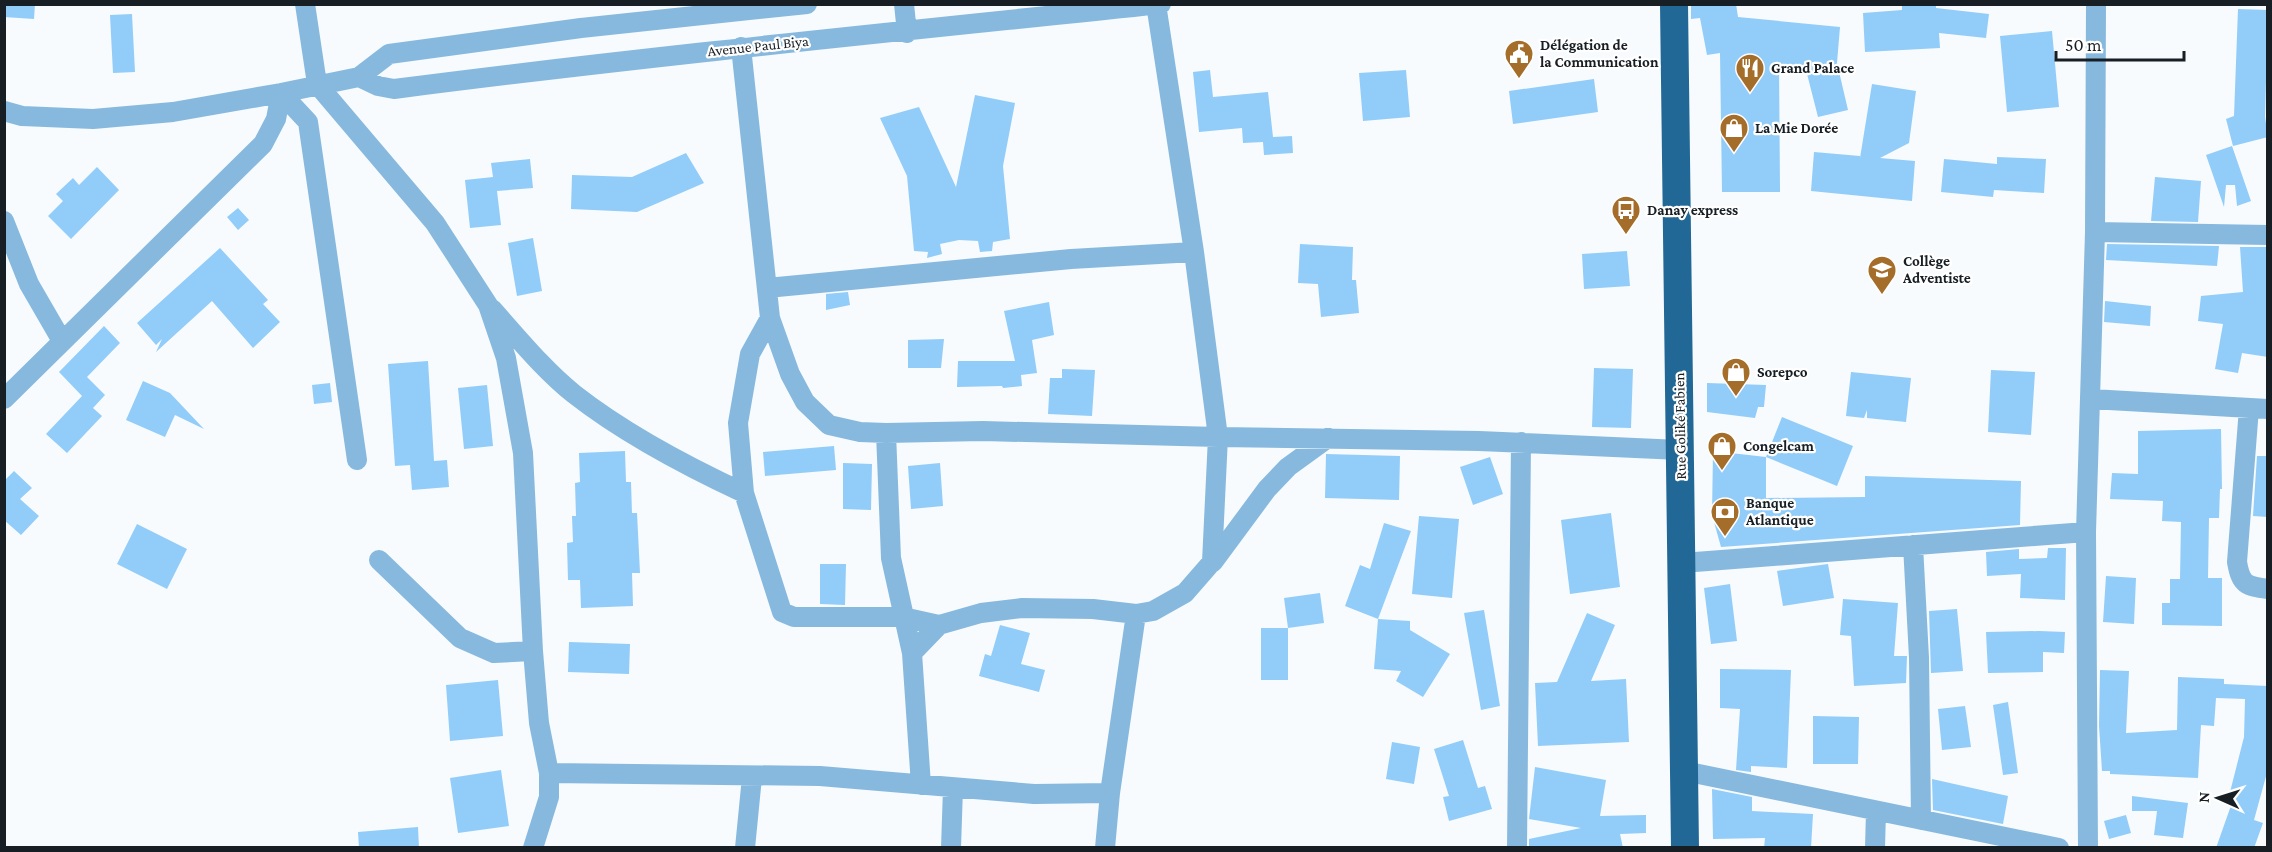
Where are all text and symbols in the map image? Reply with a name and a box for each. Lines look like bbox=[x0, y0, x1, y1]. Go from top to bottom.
scale bar bbox=[2056, 24, 2184, 62]
street label: Avenue Paul Biya bbox=[707, 33, 810, 60]
text: 50 m bbox=[2065, 35, 2102, 55]
place label: Délégation de la Communication bbox=[1540, 37, 1659, 70]
public building icon: Délégation de la Communication bbox=[1503, 38, 1535, 80]
restaurant icon: Grand Palace bbox=[1734, 52, 1766, 94]
place label: Grand Palace bbox=[1771, 60, 1854, 76]
shop icon: La Mie Dorée bbox=[1718, 112, 1750, 154]
place label: La Mie Dorée bbox=[1755, 120, 1838, 136]
bus stop icon: Danay express bbox=[1610, 194, 1642, 236]
place label: Danay express bbox=[1647, 202, 1738, 218]
place label: Collège Adventiste bbox=[1902, 253, 1971, 286]
school or university icon: Collège Adventiste bbox=[1866, 254, 1898, 296]
shop icon: Sorepco bbox=[1720, 356, 1752, 398]
place label: Sorepco bbox=[1757, 364, 1808, 380]
street label: Rue Goliké Fabien bbox=[1671, 372, 1689, 480]
shop icon: Congelcam bbox=[1706, 430, 1738, 472]
place label: Congelcam bbox=[1743, 438, 1814, 454]
place label: Banque Atlantique bbox=[1745, 495, 1814, 528]
bank icon: Banque Atlantique bbox=[1709, 496, 1741, 538]
north arrow bbox=[2188, 768, 2248, 828]
text: N bbox=[2195, 791, 2212, 803]

